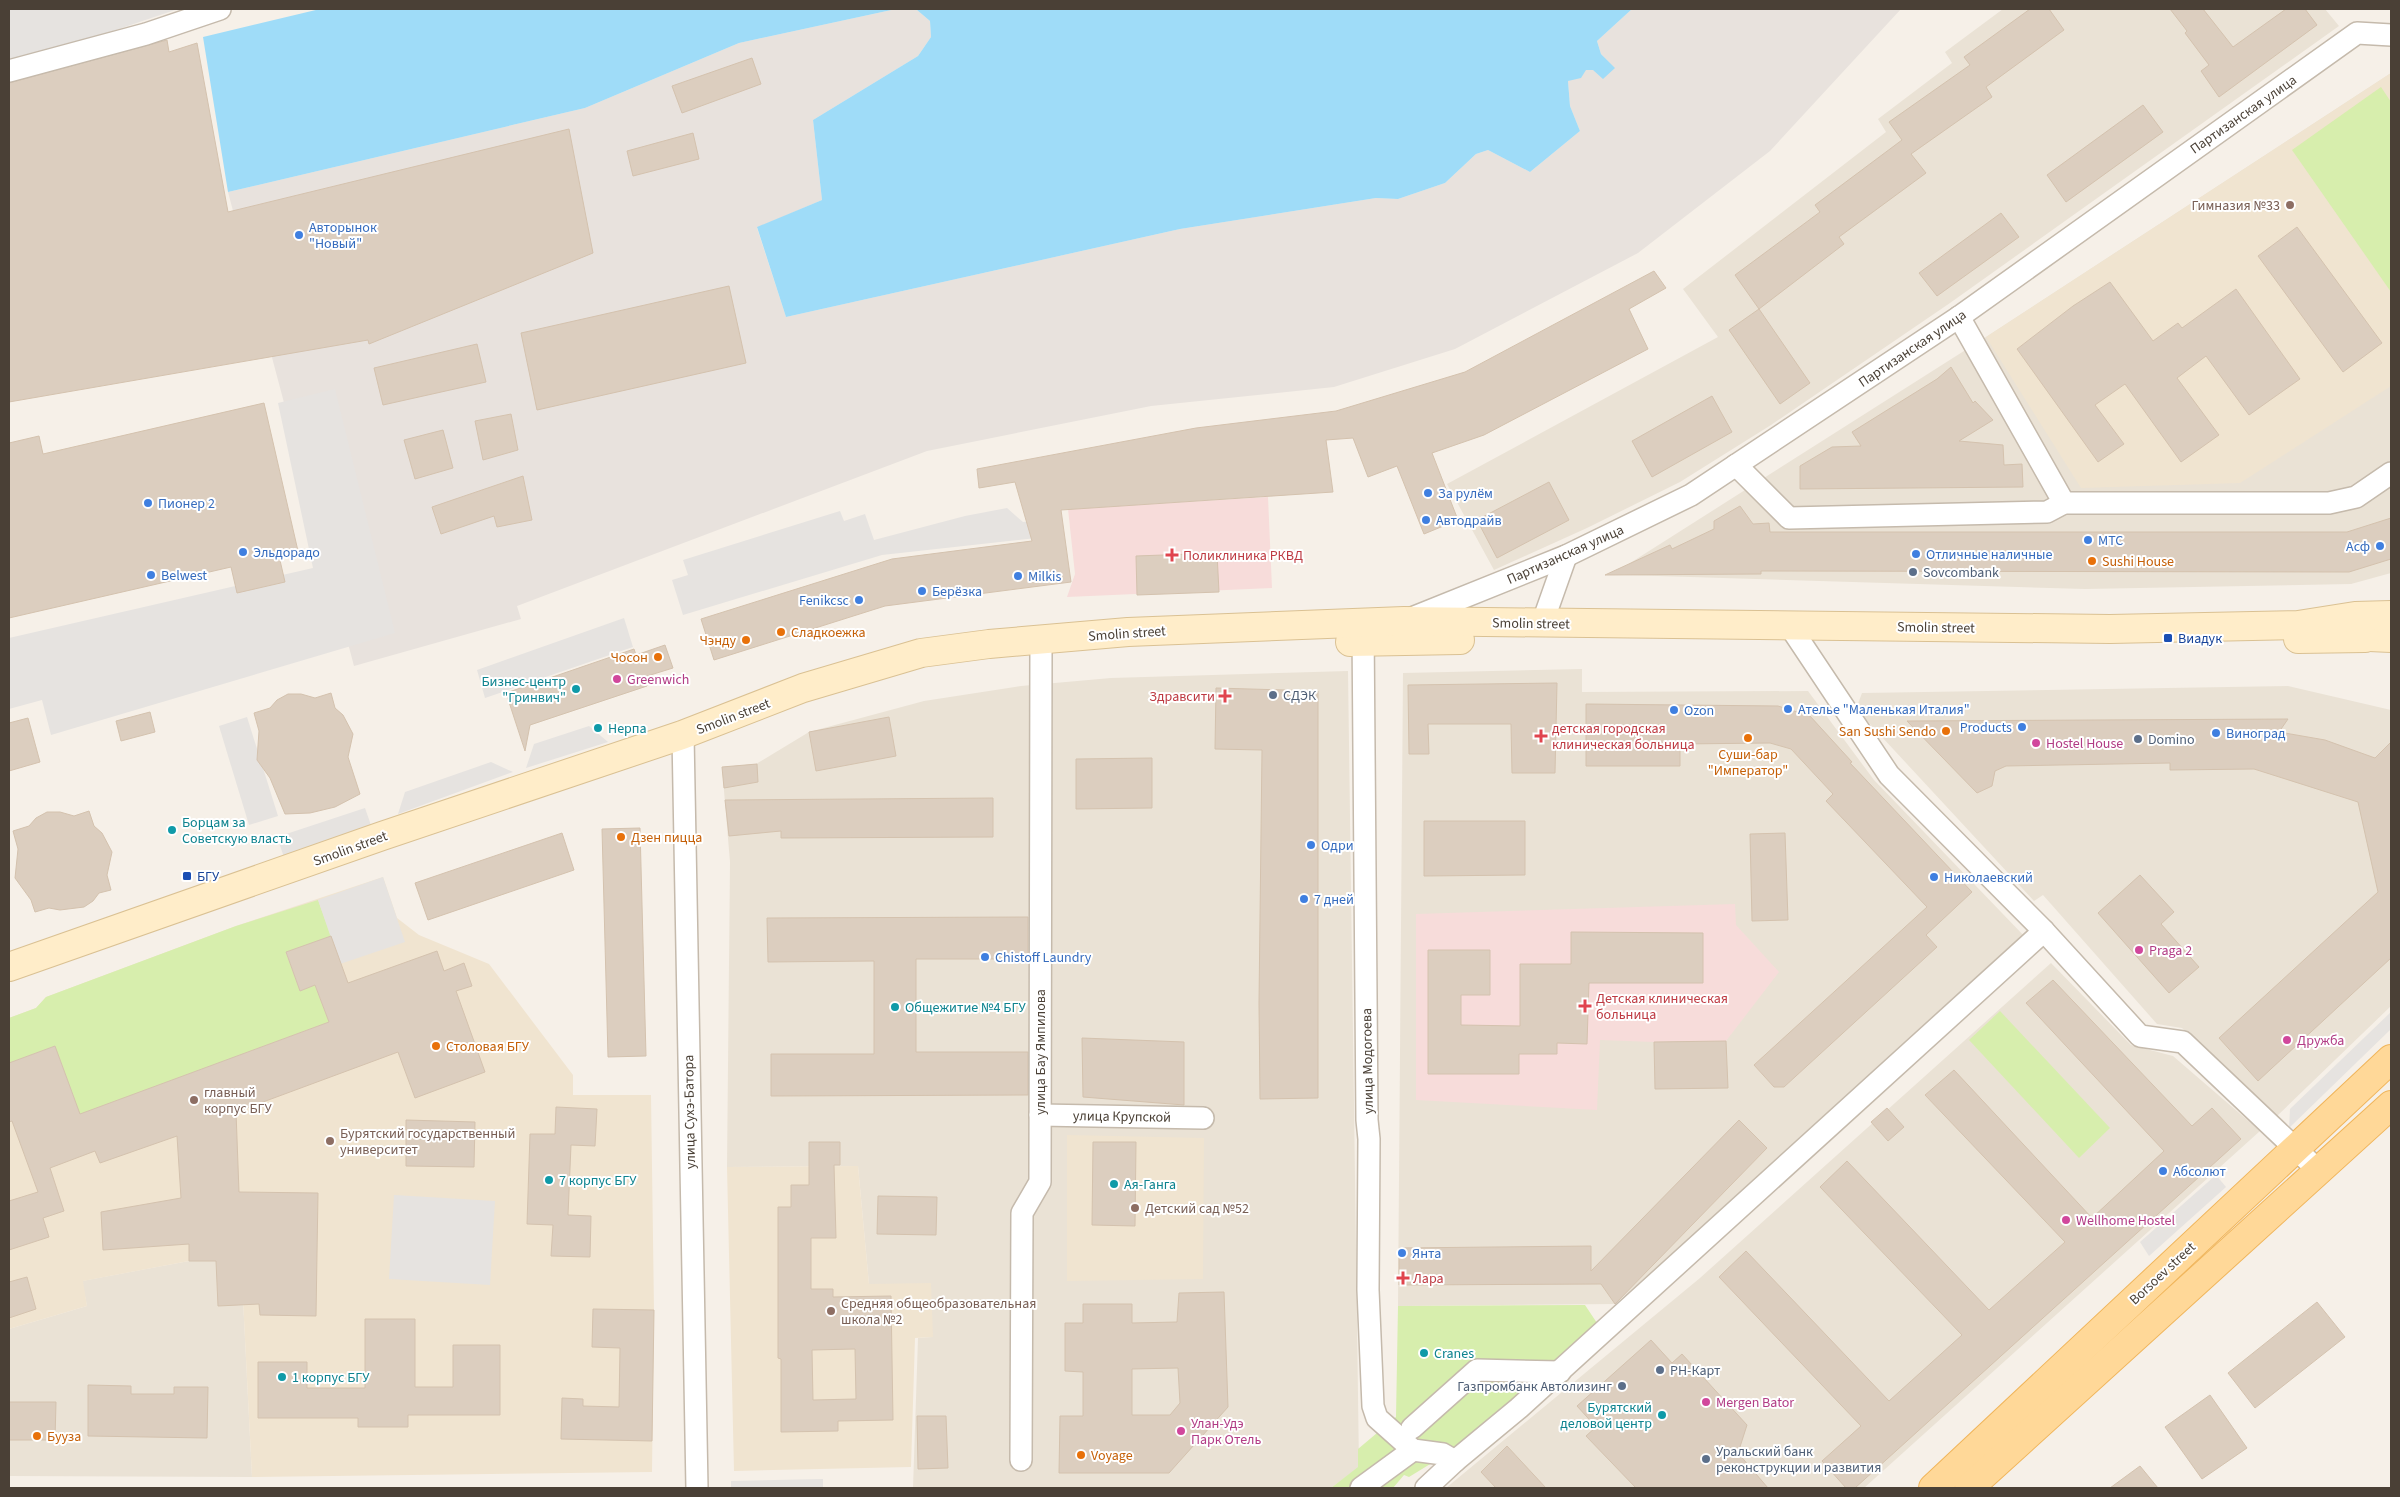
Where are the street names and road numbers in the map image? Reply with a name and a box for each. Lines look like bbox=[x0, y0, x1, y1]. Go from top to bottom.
street label: Партизанская улица bbox=[2186, 70, 2301, 159]
street label: Партизанская улица bbox=[1855, 305, 1970, 392]
street label: Партизанская улица bbox=[1504, 520, 1627, 590]
street label: Smolin street bbox=[1492, 613, 1570, 635]
street label: Smolin street bbox=[1897, 617, 1975, 639]
street label: Smolin street bbox=[1088, 621, 1167, 647]
street label: Smolin street bbox=[694, 694, 773, 740]
street label: Smolin street bbox=[310, 826, 390, 872]
street label: улица Бау Ямпилова bbox=[1031, 989, 1051, 1115]
street label: улица Модогоева bbox=[1357, 1008, 1379, 1114]
street label: улица Сухэ-Батора bbox=[679, 1055, 701, 1169]
street label: улица Крупской bbox=[1073, 1106, 1171, 1128]
street label: Borsoev street bbox=[2125, 1238, 2200, 1310]

